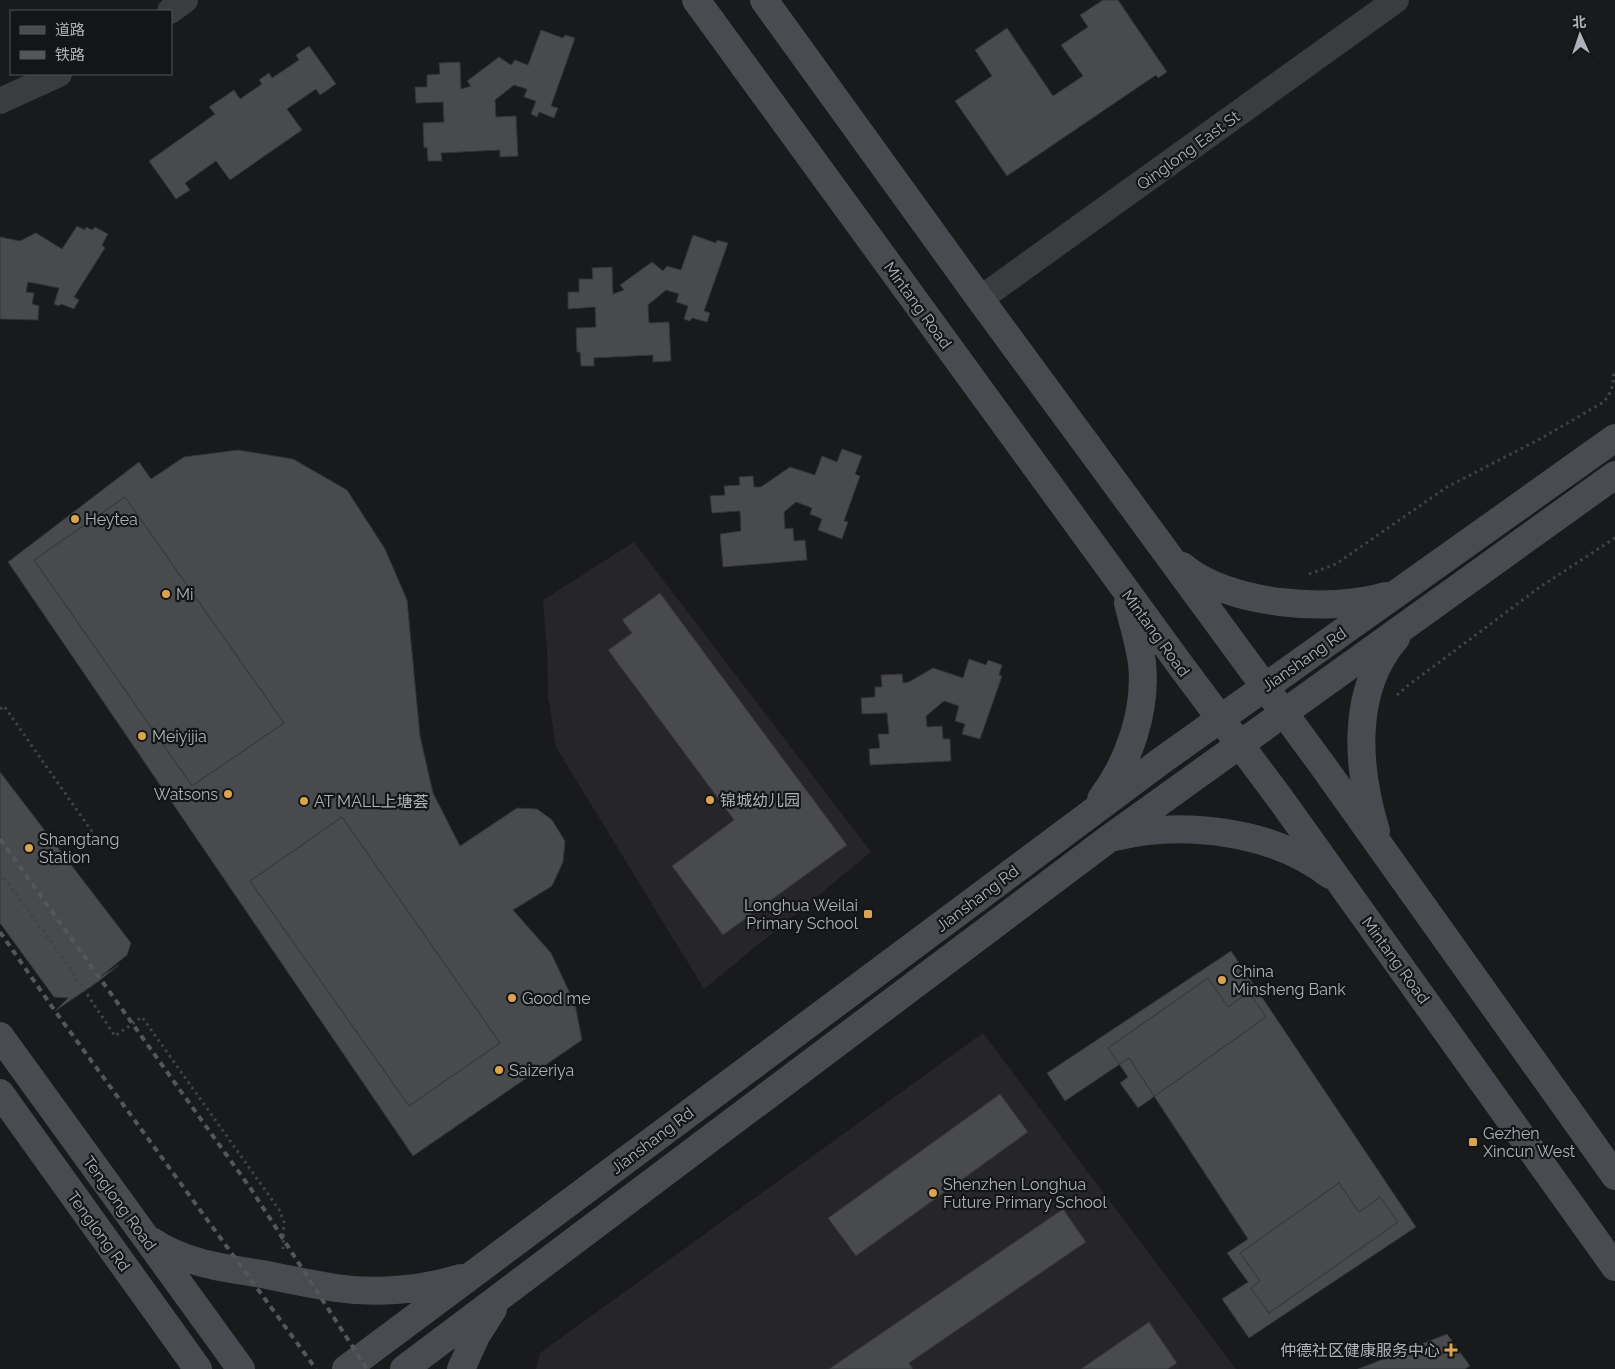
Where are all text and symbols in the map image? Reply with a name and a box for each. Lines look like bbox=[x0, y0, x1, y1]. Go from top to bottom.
legend bbox=[10, 10, 172, 75]
north arrow bbox=[1555, 10, 1605, 60]
text: 北 bbox=[1572, 14, 1587, 30]
text: 道路 bbox=[55, 21, 85, 39]
text: 铁路 bbox=[55, 46, 85, 64]
street label: Qinglong East St bbox=[1133, 106, 1244, 194]
street label: Mintang Road bbox=[880, 258, 955, 352]
place label: Heytea bbox=[85, 510, 138, 529]
marker: Heytea bbox=[69, 513, 81, 525]
place label: Mi bbox=[176, 585, 194, 604]
street label: Mintang Road bbox=[1118, 586, 1193, 680]
marker: Mi bbox=[160, 588, 172, 600]
street label: Jianshang Rd bbox=[1259, 623, 1350, 695]
place label: Meiyijia bbox=[152, 727, 207, 746]
marker: Meiyijia bbox=[136, 730, 148, 742]
place label: Watsons bbox=[154, 785, 218, 804]
marker: Watsons bbox=[222, 788, 234, 800]
place label: 锦城幼儿园 bbox=[720, 791, 800, 810]
place label: AT MALL上塘荟 bbox=[314, 792, 429, 811]
marker: 锦城幼儿园 bbox=[704, 794, 716, 806]
marker: AT MALL上塘荟 bbox=[298, 795, 310, 807]
place label: Shangtang Station bbox=[39, 830, 119, 867]
marker: Shangtang Station bbox=[23, 842, 35, 854]
street label: Jianshang Rd bbox=[932, 861, 1022, 936]
place label: Longhua Weilai Primary School bbox=[744, 896, 859, 933]
marker: Longhua Weilai Primary School bbox=[862, 908, 874, 920]
street label: Mintang Road bbox=[1358, 913, 1433, 1007]
place label: China Minsheng Bank bbox=[1232, 962, 1346, 999]
marker: China Minsheng Bank bbox=[1216, 974, 1228, 986]
place label: Good me bbox=[522, 989, 591, 1008]
marker: Good me bbox=[506, 992, 518, 1004]
place label: Saizeriya bbox=[509, 1061, 574, 1080]
marker: Saizeriya bbox=[493, 1064, 505, 1076]
street label: Jianshang Rd bbox=[607, 1103, 697, 1178]
place label: Gezhen Xincun West bbox=[1483, 1124, 1576, 1161]
marker: Gezhen Xincun West bbox=[1467, 1136, 1479, 1148]
street label: Tenglong Road bbox=[79, 1152, 160, 1254]
place label: Shenzhen Longhua Future Primary School bbox=[943, 1175, 1107, 1212]
marker: Shenzhen Longhua Future Primary School bbox=[927, 1187, 939, 1199]
street label: Tenglong Rd bbox=[63, 1188, 134, 1275]
place label: 仲德社区健康服务中心 bbox=[1280, 1341, 1440, 1360]
marker: 仲德社区健康服务中心 bbox=[1444, 1343, 1458, 1357]

